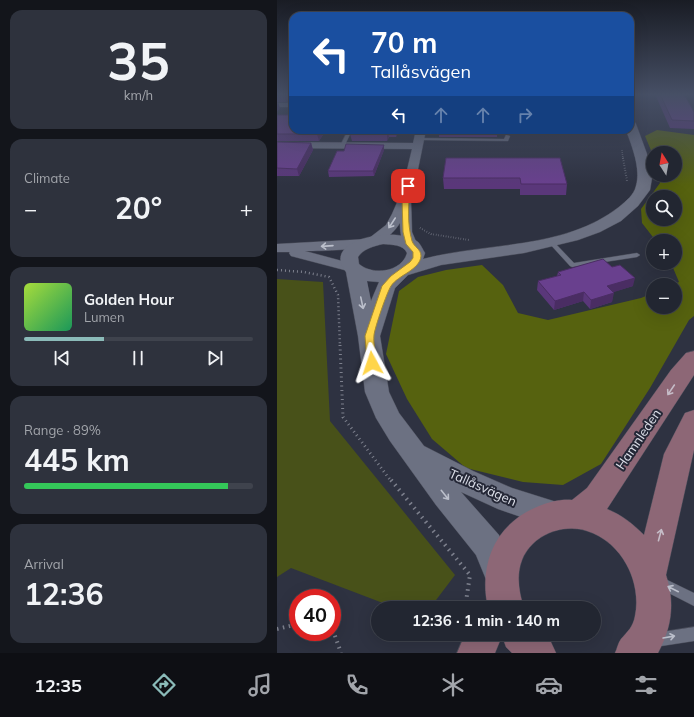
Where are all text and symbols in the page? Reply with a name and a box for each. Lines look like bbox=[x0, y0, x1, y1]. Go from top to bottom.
text: 70 m bbox=[371, 25, 437, 60]
text: 35 bbox=[107, 28, 170, 93]
icon: left bbox=[305, 28, 357, 80]
text: Tallåsvägen bbox=[371, 60, 471, 83]
text: km/h bbox=[124, 87, 153, 103]
icon: left bbox=[388, 104, 410, 126]
icon: ahead bbox=[430, 104, 452, 126]
icon: ahead bbox=[472, 104, 494, 126]
icon: right bbox=[514, 104, 536, 126]
north arrow bbox=[646, 146, 682, 182]
map controls bbox=[646, 146, 682, 314]
pin bbox=[391, 169, 425, 203]
text: Climate bbox=[24, 170, 70, 186]
icon: arrive bbox=[397, 175, 419, 197]
text: 20° bbox=[115, 189, 162, 227]
button: search bbox=[646, 190, 682, 226]
text: − bbox=[24, 195, 37, 223]
text: + bbox=[240, 195, 253, 223]
one-way arrow bbox=[388, 217, 396, 228]
button: + bbox=[646, 234, 682, 270]
one-way arrow bbox=[321, 243, 334, 250]
button: − bbox=[646, 278, 682, 314]
text: Golden Hour bbox=[84, 290, 174, 309]
one-way arrow bbox=[359, 296, 367, 309]
text: Lumen bbox=[84, 309, 125, 325]
position arrow bbox=[351, 342, 393, 384]
icon: previous bbox=[51, 347, 73, 369]
icon: pause bbox=[127, 347, 149, 369]
icon: next bbox=[204, 347, 226, 369]
one-way arrow bbox=[667, 384, 675, 395]
street label: Hamnleden bbox=[612, 406, 664, 472]
text: Range · 89% bbox=[24, 422, 101, 438]
text: 445 km bbox=[24, 441, 130, 479]
street label: Tallåsvägen bbox=[447, 465, 519, 509]
one-way arrow bbox=[441, 489, 450, 500]
one-way arrow bbox=[657, 529, 664, 542]
text: Arrival bbox=[24, 556, 64, 572]
text: 12:36 bbox=[24, 575, 103, 613]
one-way arrow bbox=[667, 585, 679, 593]
speed limit sign: 40 bbox=[289, 589, 341, 641]
text: 12:36 · 1 min · 140 m bbox=[412, 611, 560, 630]
one-way arrow bbox=[662, 633, 675, 641]
icon: directions bbox=[150, 671, 178, 699]
icon: music bbox=[246, 671, 274, 699]
icon: phone bbox=[343, 671, 371, 699]
icon: climate bbox=[439, 671, 467, 699]
icon: car bbox=[535, 671, 563, 699]
icon: filters bbox=[632, 671, 660, 699]
text: 12:35 bbox=[34, 674, 82, 697]

